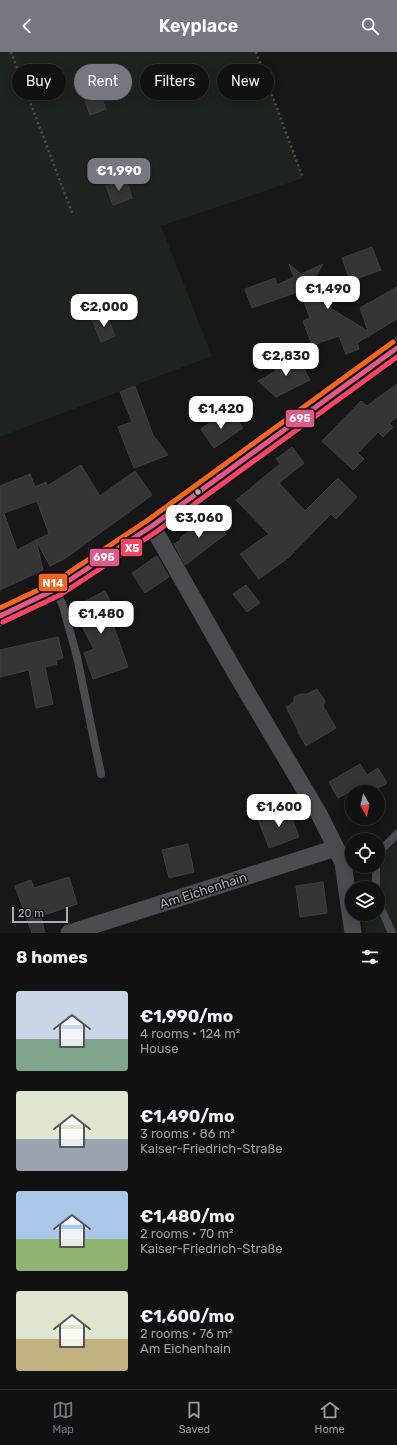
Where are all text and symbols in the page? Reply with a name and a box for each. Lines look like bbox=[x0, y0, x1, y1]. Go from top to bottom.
icon: back bbox=[16, 15, 38, 37]
text: Keyplace bbox=[159, 15, 238, 37]
icon: search bbox=[359, 15, 381, 37]
chip: Buy bbox=[12, 64, 66, 100]
chip: Rent bbox=[74, 64, 132, 100]
chip: Filters bbox=[140, 64, 209, 100]
chip: New bbox=[217, 64, 274, 100]
pin: €1,990 bbox=[86, 158, 152, 192]
text: €1,990 bbox=[96, 163, 142, 178]
pin: €1,490 bbox=[295, 276, 361, 310]
text: €1,490 bbox=[305, 281, 351, 296]
pin: €2,000 bbox=[71, 294, 137, 328]
text: €2,000 bbox=[80, 299, 128, 314]
pin: €2,830 bbox=[253, 343, 319, 377]
text: €2,830 bbox=[262, 348, 310, 363]
pin: €1,420 bbox=[188, 396, 254, 430]
text: €1,420 bbox=[198, 401, 244, 416]
line badge: 695 bbox=[285, 409, 315, 428]
text: 695 bbox=[289, 412, 311, 425]
unlabelled marker bbox=[193, 487, 203, 497]
pin: €3,060 bbox=[166, 505, 232, 539]
text: €3,060 bbox=[175, 510, 223, 525]
line badge: X5 bbox=[120, 538, 143, 557]
text: X5 bbox=[125, 542, 139, 555]
line badge: 695 bbox=[89, 548, 120, 567]
text: 695 bbox=[93, 551, 115, 564]
line badge: N14 bbox=[38, 573, 68, 592]
text: N14 bbox=[43, 577, 64, 590]
pin: €1,480 bbox=[68, 601, 134, 635]
text: €1,480 bbox=[78, 606, 124, 621]
north arrow bbox=[345, 785, 385, 825]
map controls bbox=[345, 785, 385, 921]
pin: €1,600 bbox=[246, 794, 312, 828]
text: €1,600 bbox=[256, 799, 302, 814]
button: locate bbox=[345, 833, 385, 873]
street label: Am Eichenhain bbox=[158, 869, 249, 912]
button: layers bbox=[345, 881, 385, 921]
scale bar bbox=[12, 905, 68, 924]
text: 20 m bbox=[18, 907, 44, 920]
icon: filters bbox=[359, 946, 381, 968]
text: 8 homes bbox=[16, 947, 88, 967]
text: €1,990/mo bbox=[140, 1006, 233, 1026]
icon: home bbox=[48, 1007, 96, 1055]
text: 4 rooms · 124 m² bbox=[140, 1026, 240, 1041]
text: House bbox=[140, 1041, 178, 1056]
text: €1,490/mo bbox=[140, 1106, 234, 1126]
icon: home bbox=[48, 1107, 96, 1155]
text: 3 rooms · 86 m² bbox=[140, 1126, 235, 1141]
text: Kaiser-Friedrich-Straße bbox=[140, 1141, 282, 1156]
text: €1,480/mo bbox=[140, 1206, 235, 1226]
icon: home bbox=[48, 1207, 96, 1255]
text: 2 rooms · 70 m² bbox=[140, 1226, 234, 1241]
text: Kaiser-Friedrich-Straße bbox=[140, 1241, 282, 1256]
text: €1,600/mo bbox=[140, 1306, 235, 1326]
icon: home bbox=[48, 1307, 96, 1355]
text: 2 rooms · 76 m² bbox=[140, 1326, 233, 1341]
text: Am Eichenhain bbox=[140, 1341, 231, 1356]
tab: Map bbox=[52, 1399, 74, 1436]
tab: Saved bbox=[179, 1399, 210, 1436]
tab: Home bbox=[315, 1399, 345, 1436]

